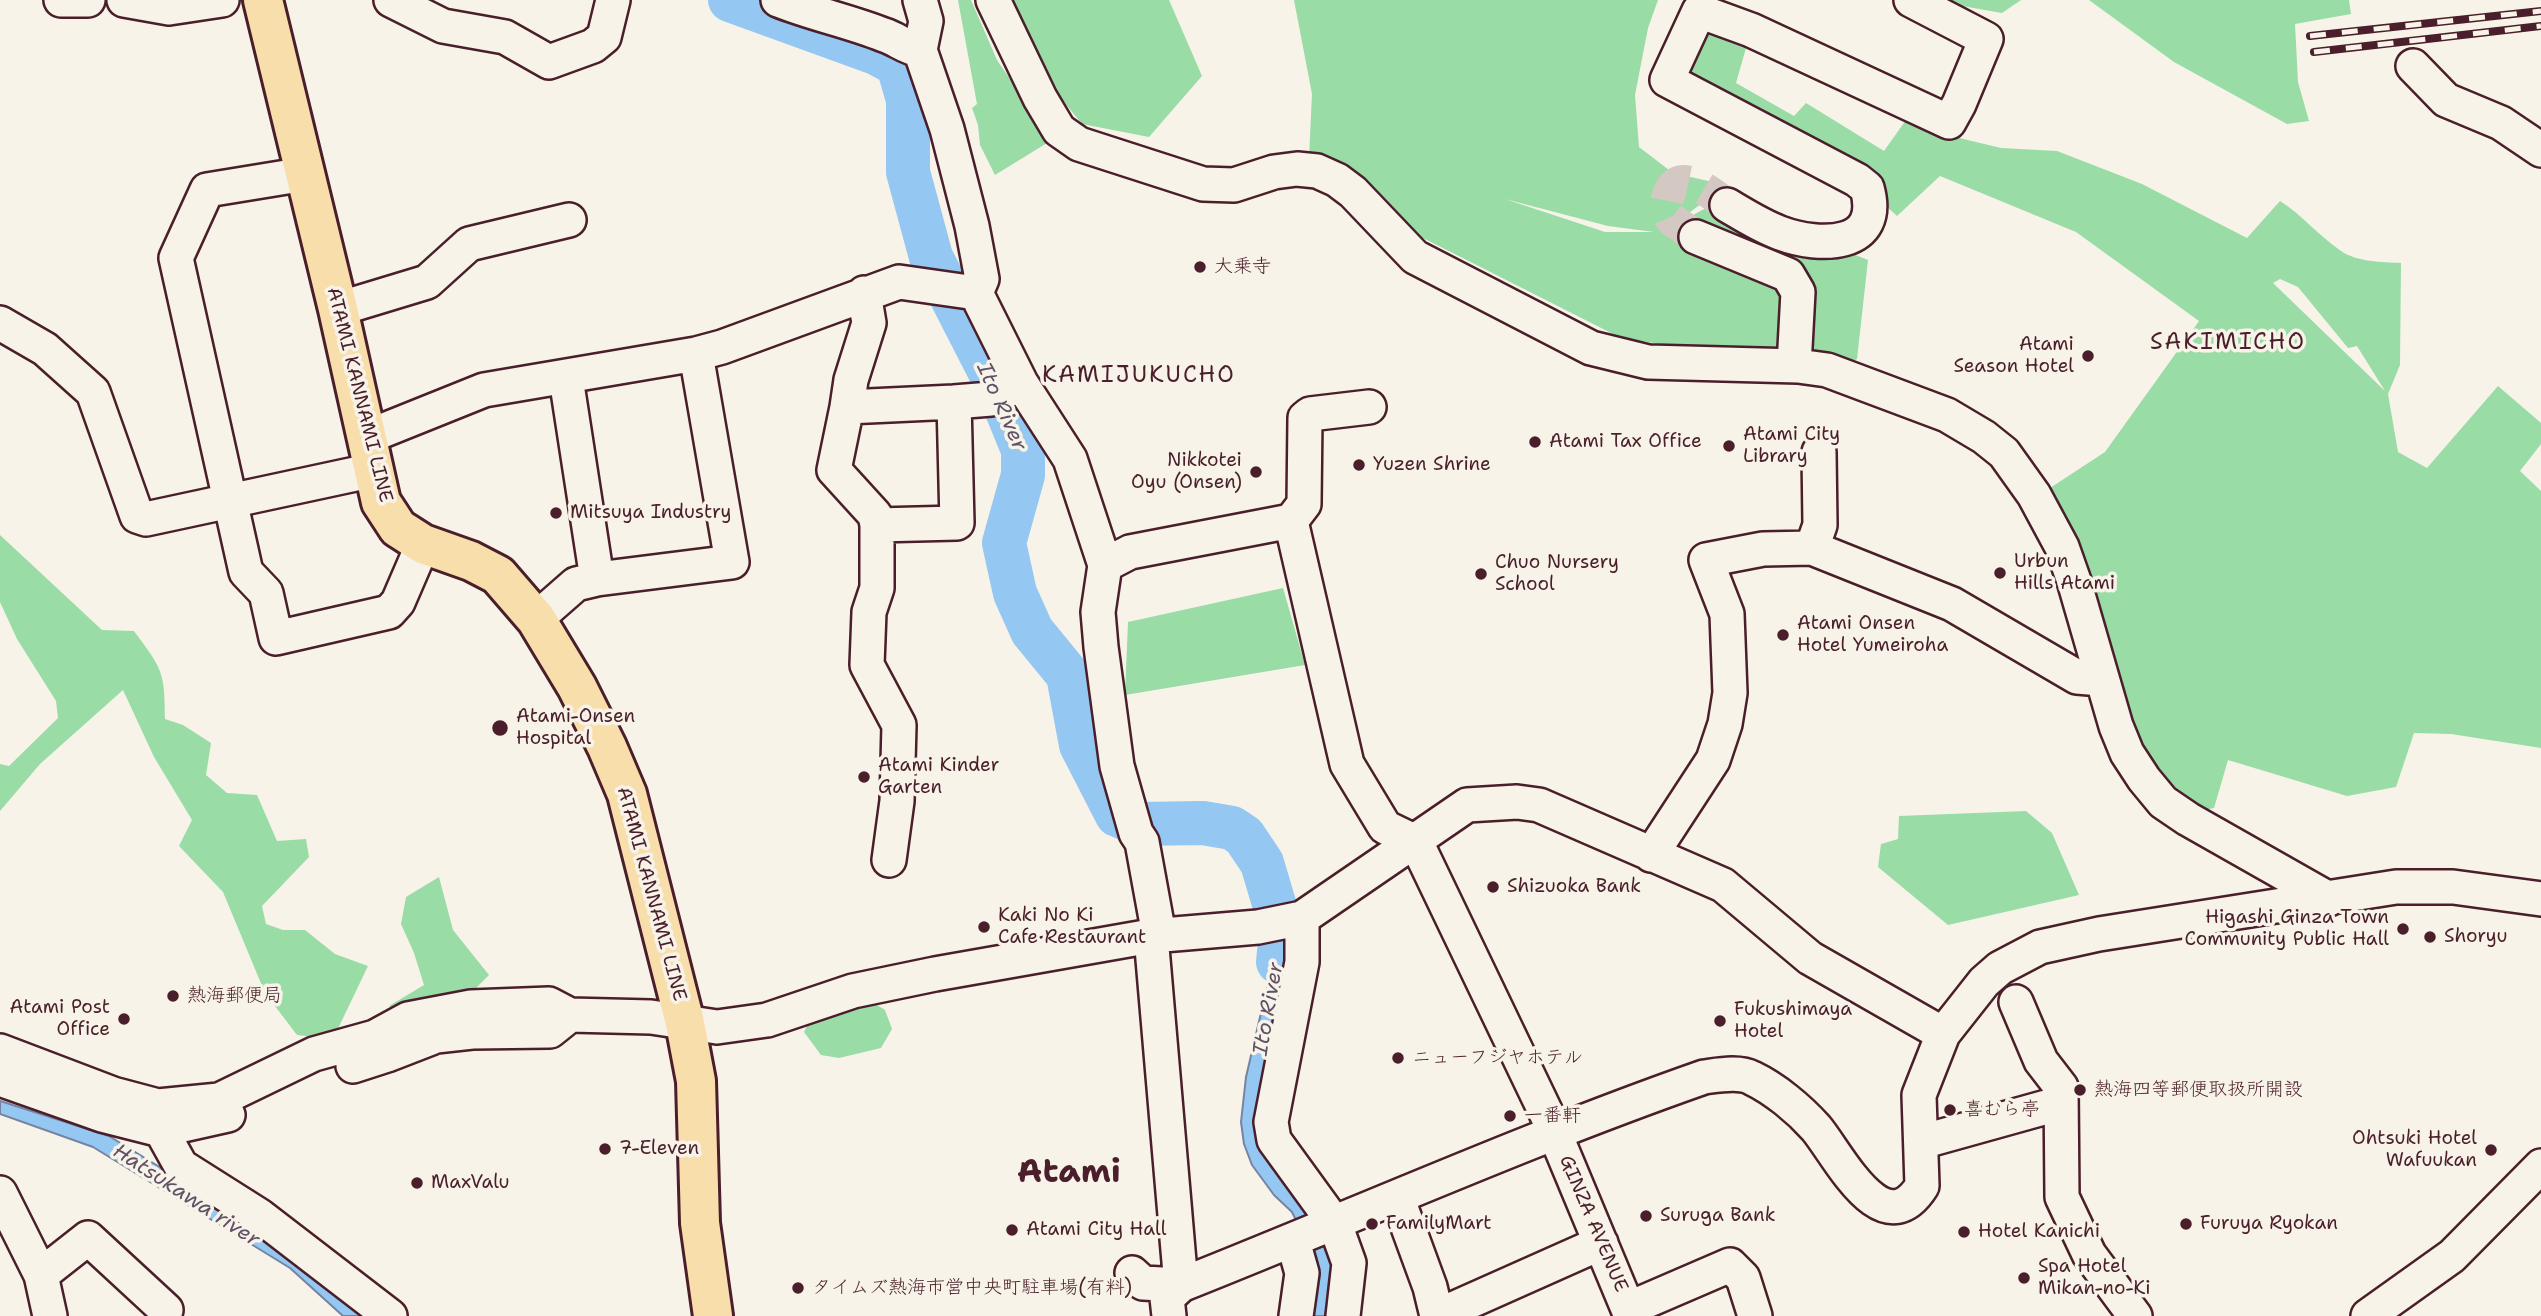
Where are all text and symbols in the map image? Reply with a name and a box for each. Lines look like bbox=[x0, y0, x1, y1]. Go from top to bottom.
place label: 大乗寺 bbox=[1214, 256, 1271, 278]
marker: 大乗寺 bbox=[1192, 259, 1208, 275]
street label: ATAMI KANNAMI LINE bbox=[321, 285, 397, 505]
district label: SAKIMICHO bbox=[2151, 329, 2305, 357]
place label: Atami Season Hotel bbox=[1953, 334, 2074, 378]
marker: Atami Season Hotel bbox=[2080, 348, 2096, 364]
water label: Ito River bbox=[970, 359, 1032, 455]
district label: KAMIJUKUCHO bbox=[1043, 362, 1235, 390]
place label: Atami City Library bbox=[1743, 424, 1840, 468]
place label: Atami Tax Office bbox=[1549, 431, 1702, 453]
marker: Atami Tax Office bbox=[1527, 434, 1543, 450]
marker: Atami City Library bbox=[1721, 438, 1737, 454]
place label: Nikkotei Oyu (Onsen) bbox=[1131, 450, 1242, 494]
place label: Yuzen Shrine bbox=[1373, 454, 1491, 476]
marker: Yuzen Shrine bbox=[1351, 457, 1367, 473]
marker: Nikkotei Oyu (Onsen) bbox=[1248, 464, 1264, 480]
place label: Mitsuya Industry bbox=[570, 502, 731, 524]
marker: Mitsuya Industry bbox=[548, 505, 564, 521]
place label: Urbun Hills Atami bbox=[2014, 551, 2115, 595]
place label: Chuo Nursery School bbox=[1495, 552, 1619, 596]
marker: Urbun Hills Atami bbox=[1992, 565, 2008, 581]
marker: Chuo Nursery School bbox=[1473, 566, 1489, 582]
place label: Atami Onsen Hotel Yumeiroha bbox=[1797, 613, 1948, 657]
marker: Atami Onsen Hotel Yumeiroha bbox=[1775, 627, 1791, 643]
place label: Atami-Onsen Hospital bbox=[516, 706, 635, 750]
marker: Atami-Onsen Hospital bbox=[490, 718, 510, 738]
place label: Atami Kinder Garten bbox=[878, 755, 999, 799]
marker: Atami Kinder Garten bbox=[856, 769, 872, 785]
street label: ATAMI KANNAMI LINE bbox=[611, 784, 691, 1004]
place label: Shizuoka Bank bbox=[1507, 876, 1641, 898]
marker: Shizuoka Bank bbox=[1485, 879, 1501, 895]
place label: Kaki No Ki Cafe Restaurant bbox=[998, 905, 1146, 949]
place label: Higashi Ginza Town Community Public Hall bbox=[2185, 907, 2389, 951]
marker: Kaki No Ki Cafe Restaurant bbox=[976, 919, 992, 935]
marker: Higashi Ginza Town Community Public Hall bbox=[2395, 921, 2411, 937]
place label: Shoryu bbox=[2444, 926, 2508, 948]
marker: Shoryu bbox=[2422, 929, 2438, 945]
water label: Ito River bbox=[1248, 961, 1290, 1057]
place label: 熱海郵便局 bbox=[187, 985, 282, 1007]
marker: 熱海郵便局 bbox=[165, 988, 181, 1004]
place label: Atami Post Office bbox=[9, 997, 110, 1041]
place label: Fukushimaya Hotel bbox=[1734, 999, 1852, 1043]
marker: Atami Post Office bbox=[116, 1011, 132, 1027]
marker: Fukushimaya Hotel bbox=[1712, 1013, 1728, 1029]
place label: ニューフジヤホテル bbox=[1412, 1047, 1583, 1069]
marker: ニューフジヤホテル bbox=[1390, 1050, 1406, 1066]
place label: 熱海四等郵便取扱所開設 bbox=[2094, 1079, 2303, 1101]
marker: 熱海四等郵便取扱所開設 bbox=[2072, 1082, 2088, 1098]
place label: 喜むら亭 bbox=[1964, 1099, 2040, 1121]
marker: 喜むら亭 bbox=[1942, 1102, 1958, 1118]
place label: 一番軒 bbox=[1524, 1105, 1581, 1127]
marker: 一番軒 bbox=[1502, 1108, 1518, 1124]
place label: Ohtsuki Hotel Wafuukan bbox=[2352, 1128, 2477, 1172]
place label: 7-Eleven bbox=[619, 1138, 699, 1160]
water label: Hatsukawa river bbox=[108, 1139, 264, 1253]
marker: 7-Eleven bbox=[597, 1141, 613, 1157]
marker: Ohtsuki Hotel Wafuukan bbox=[2483, 1142, 2499, 1158]
street label: GINZA AVENUE bbox=[1554, 1152, 1632, 1296]
district label: Atami bbox=[1017, 1153, 1121, 1193]
place label: MaxValu bbox=[431, 1172, 510, 1194]
marker: MaxValu bbox=[409, 1175, 425, 1191]
place label: Suruga Bank bbox=[1660, 1205, 1776, 1227]
marker: Suruga Bank bbox=[1638, 1208, 1654, 1224]
place label: FamilyMart bbox=[1386, 1213, 1492, 1235]
place label: Furuya Ryokan bbox=[2200, 1213, 2338, 1235]
marker: FamilyMart bbox=[1364, 1216, 1380, 1232]
marker: Furuya Ryokan bbox=[2178, 1216, 2194, 1232]
place label: Atami City Hall bbox=[1026, 1219, 1166, 1241]
place label: Hotel Kanichi bbox=[1978, 1221, 2100, 1243]
marker: Atami City Hall bbox=[1004, 1222, 1020, 1238]
marker: Hotel Kanichi bbox=[1956, 1224, 1972, 1240]
place label: Spa Hotel Mikan-no-Ki bbox=[2038, 1256, 2151, 1300]
marker: Spa Hotel Mikan-no-Ki bbox=[2016, 1270, 2032, 1286]
place label: タイムズ熱海市営中央町駐車場(有料) bbox=[812, 1277, 1132, 1299]
marker: タイムズ熱海市営中央町駐車場(有料) bbox=[790, 1280, 806, 1296]

